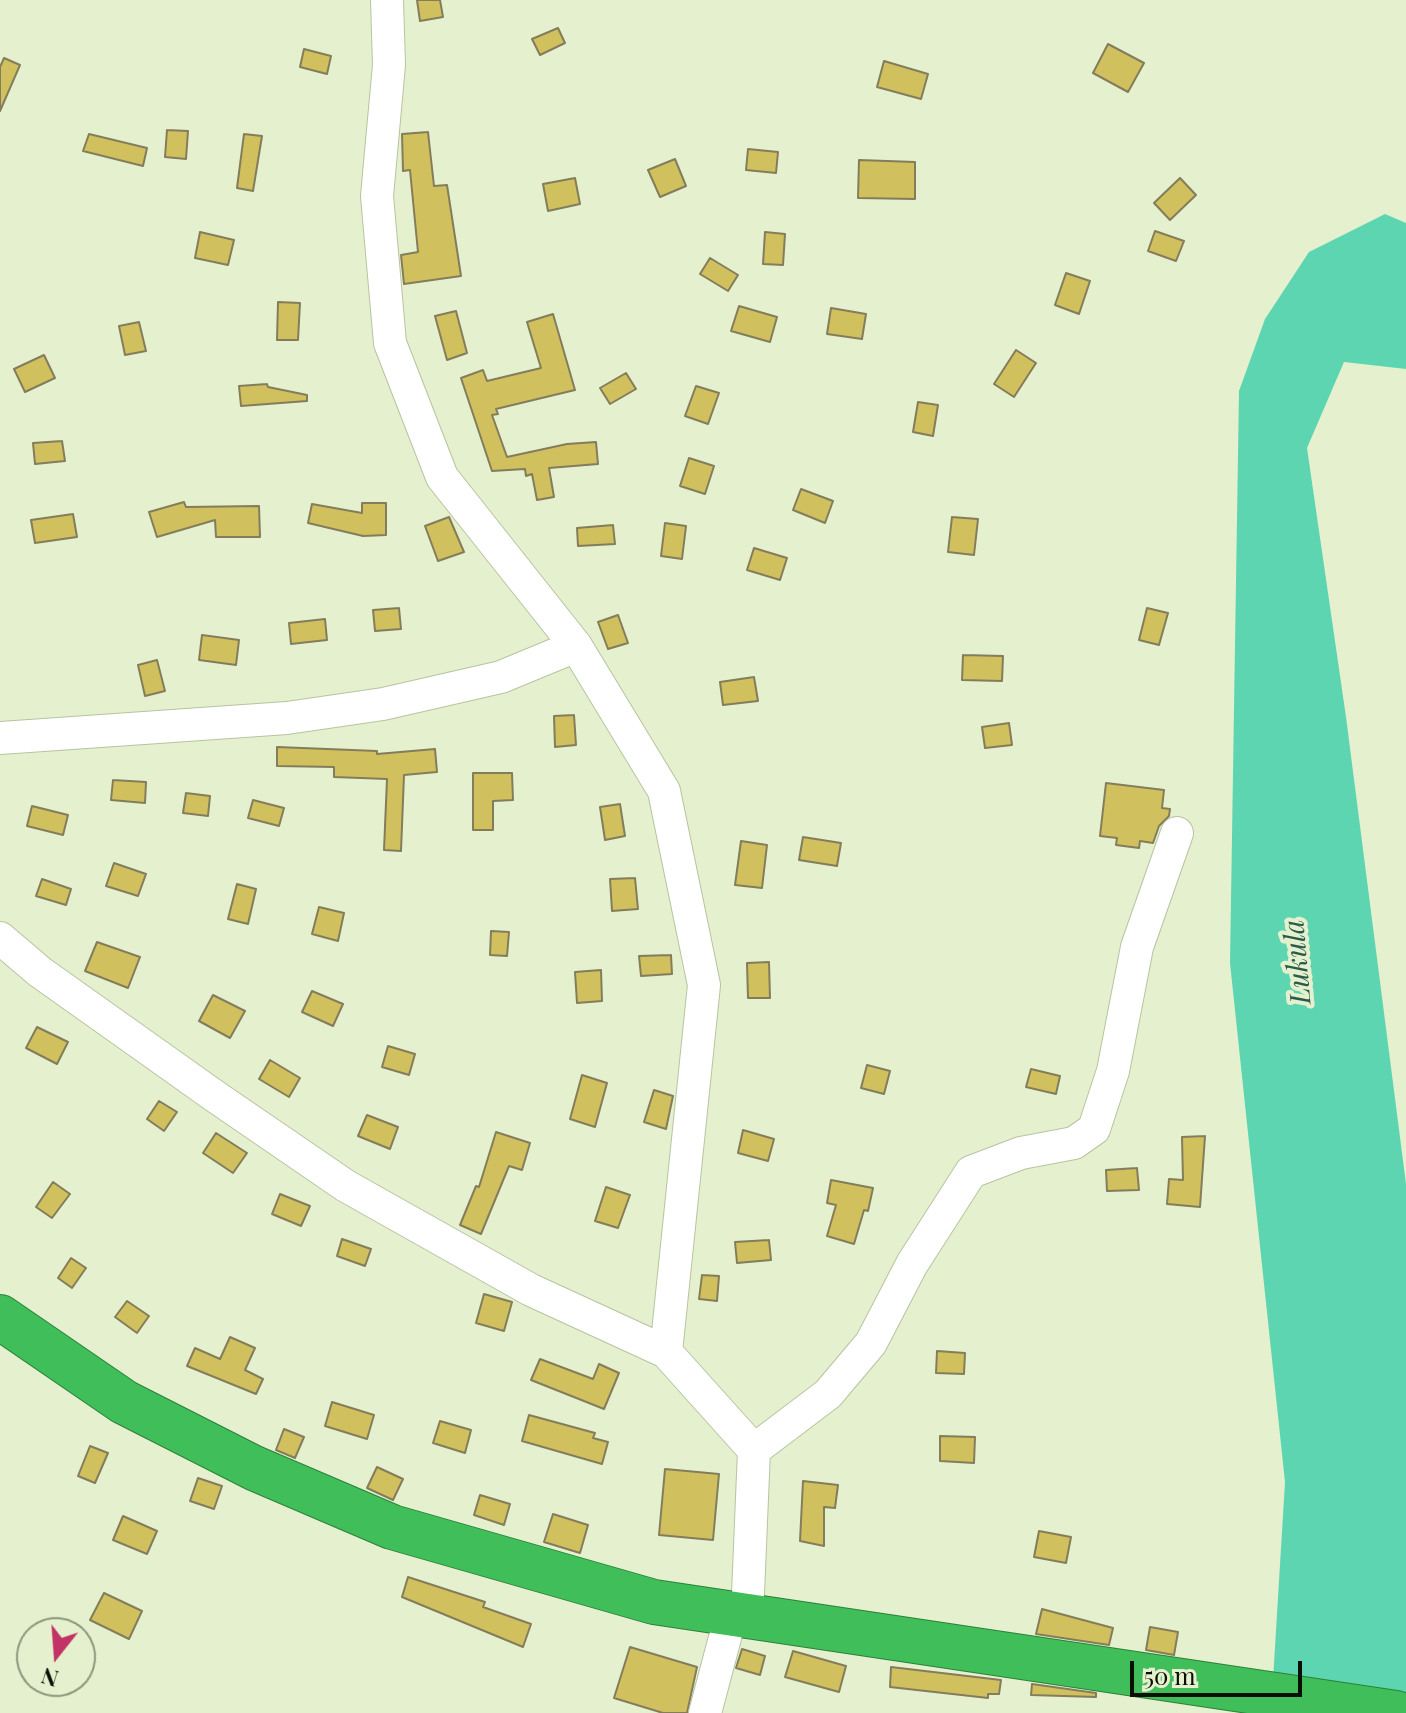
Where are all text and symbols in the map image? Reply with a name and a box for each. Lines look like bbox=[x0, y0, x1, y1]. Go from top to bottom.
water label: Lukula bbox=[1278, 918, 1318, 1006]
north arrow bbox=[16, 1617, 96, 1697]
scale bar bbox=[1134, 1645, 1306, 1695]
text: 50 m bbox=[1144, 1659, 1196, 1691]
text: N bbox=[38, 1661, 62, 1695]

